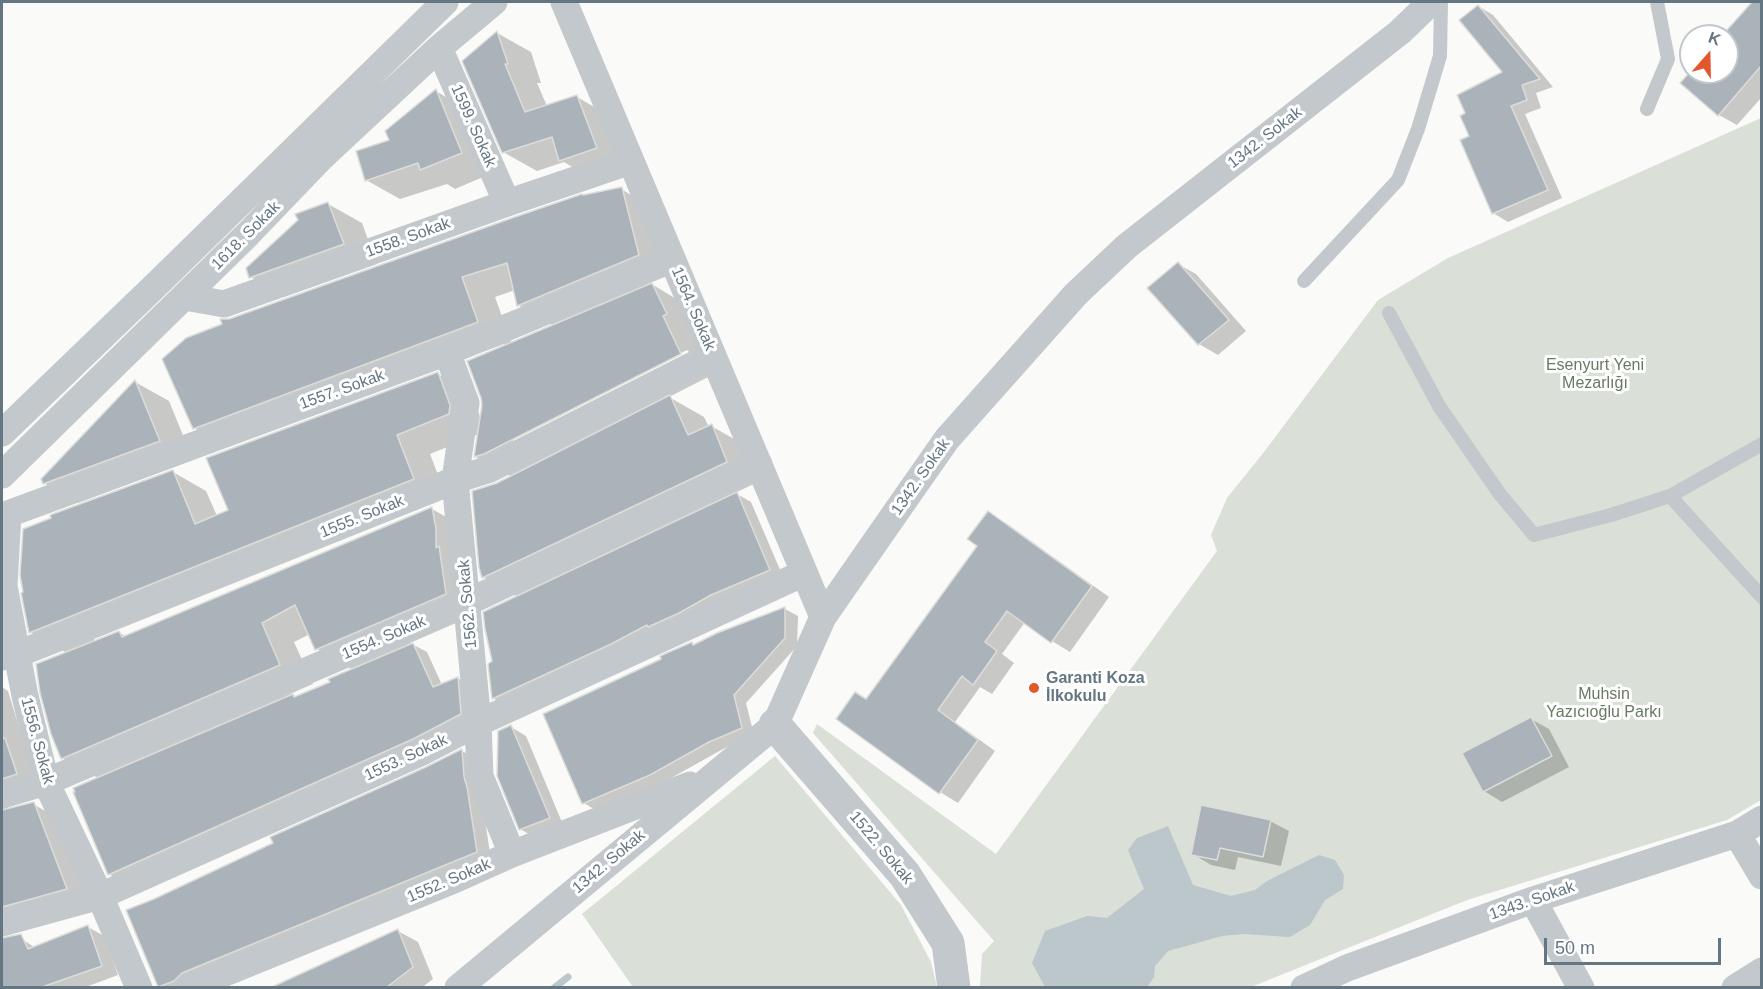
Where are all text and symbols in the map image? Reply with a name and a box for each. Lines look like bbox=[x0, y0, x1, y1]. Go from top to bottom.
north arrow bbox=[1679, 24, 1739, 84]
text: K bbox=[1706, 29, 1723, 48]
street label: 1599. Sokak bbox=[446, 81, 500, 171]
street label: 1342. Sokak bbox=[1224, 103, 1306, 173]
street label: 1618. Sokak bbox=[208, 198, 284, 274]
street label: 1558. Sokak bbox=[363, 214, 453, 262]
street label: 1564. Sokak bbox=[667, 264, 719, 354]
park label: Esenyurt Yeni Mezarlığı bbox=[1546, 356, 1644, 394]
street label: 1557. Sokak bbox=[297, 366, 387, 414]
street label: 1342. Sokak bbox=[888, 435, 954, 519]
street label: 1555. Sokak bbox=[317, 491, 407, 543]
street label: 1562. Sokak bbox=[455, 559, 481, 649]
street label: 1554. Sokak bbox=[339, 612, 429, 664]
place label: Garanti Koza İlkokulu bbox=[1046, 669, 1145, 707]
marker: Garanti Koza İlkokulu bbox=[1027, 681, 1041, 695]
park label: Muhsin Yazıcıoğlu Parkı bbox=[1546, 685, 1662, 723]
street label: 1556. Sokak bbox=[16, 696, 58, 786]
street label: 1553. Sokak bbox=[362, 731, 450, 785]
street label: 1522. Sokak bbox=[845, 808, 917, 888]
street label: 1342. Sokak bbox=[569, 826, 649, 898]
street label: 1552. Sokak bbox=[404, 855, 494, 907]
street label: 1343. Sokak bbox=[1487, 877, 1577, 925]
scale bar bbox=[1547, 926, 1724, 964]
text: 50 m bbox=[1555, 938, 1595, 958]

